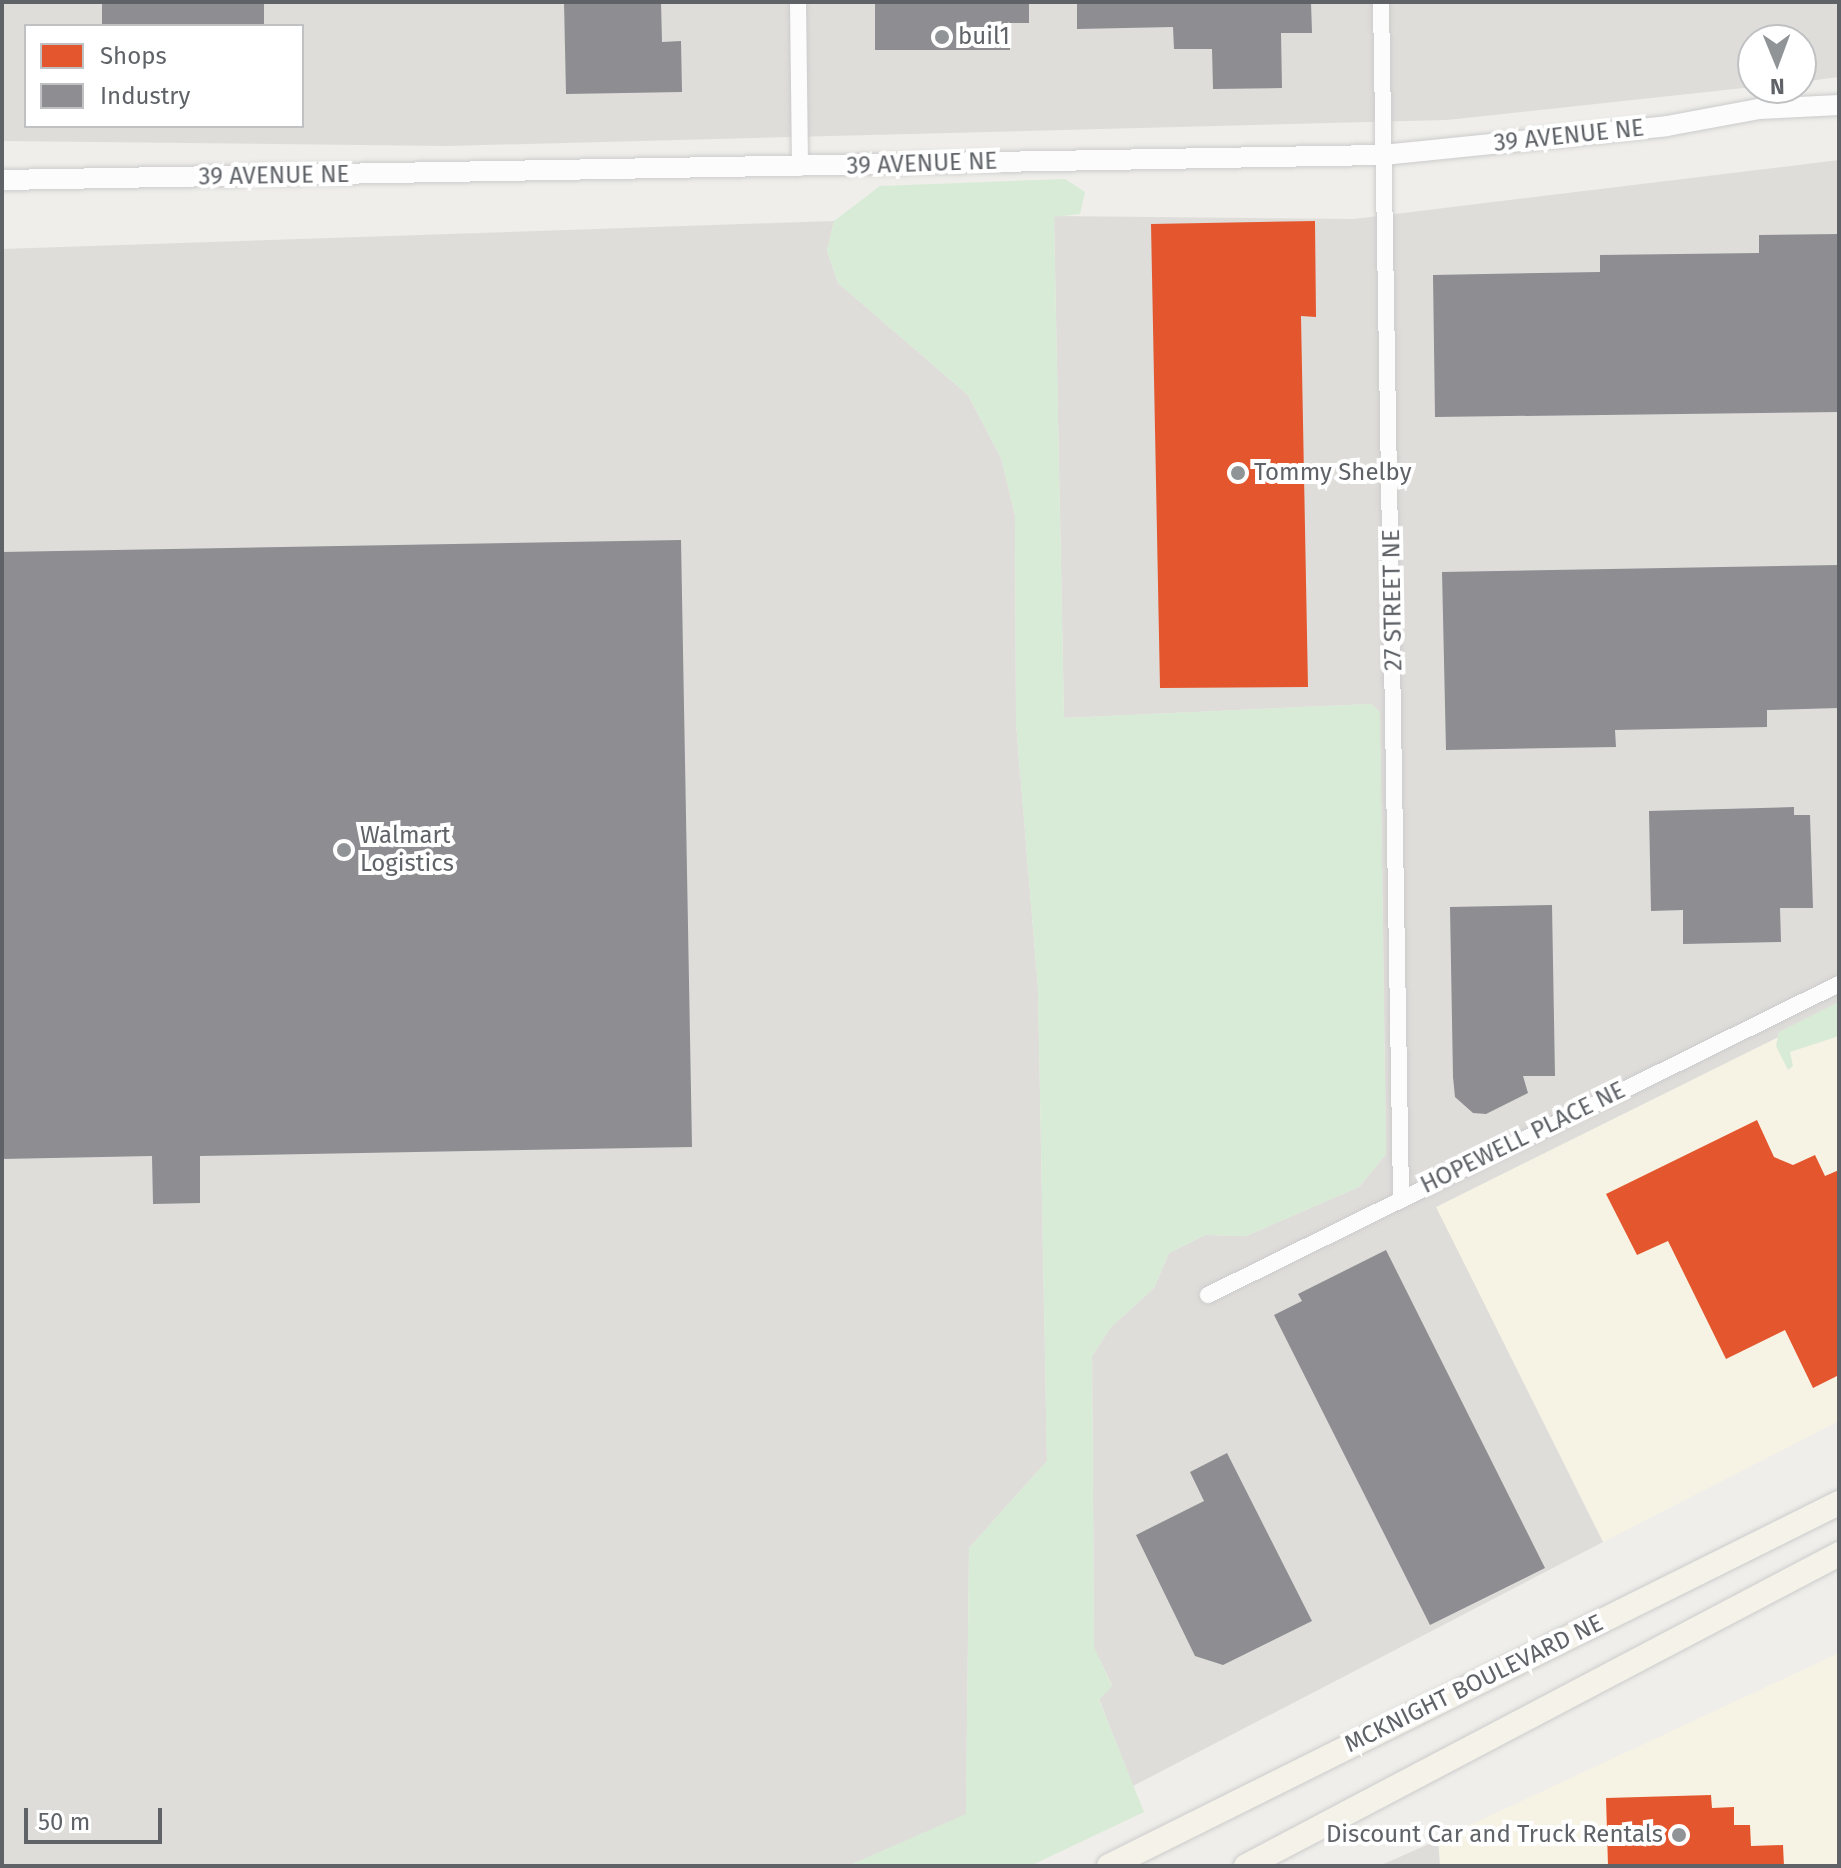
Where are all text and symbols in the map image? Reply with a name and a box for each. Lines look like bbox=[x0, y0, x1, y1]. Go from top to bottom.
place label: buil1 bbox=[958, 23, 1010, 51]
legend bbox=[24, 24, 304, 128]
north arrow bbox=[1737, 24, 1817, 104]
marker: buil1 bbox=[933, 28, 951, 46]
text: Shops bbox=[100, 42, 167, 70]
text: N bbox=[1770, 73, 1785, 100]
text: Industry bbox=[100, 82, 190, 110]
street label: 39 AVENUE NE bbox=[1492, 114, 1646, 158]
street label: 39 AVENUE NE bbox=[846, 147, 998, 181]
street label: 39 AVENUE NE bbox=[198, 160, 350, 192]
place label: Tommy Shelby bbox=[1254, 459, 1411, 487]
marker: Tommy Shelby bbox=[1229, 464, 1247, 482]
street label: 27 STREET NE bbox=[1377, 529, 1409, 671]
place label: Walmart Logistics bbox=[360, 822, 454, 878]
marker: Walmart Logistics bbox=[335, 841, 353, 859]
street label: HOPEWELL PLACE NE bbox=[1416, 1076, 1630, 1200]
street label: MCKNIGHT BOULEVARD NE bbox=[1340, 1609, 1608, 1759]
scale bar bbox=[28, 1792, 166, 1842]
text: 50 m bbox=[38, 1808, 90, 1836]
place label: Discount Car and Truck Rentals bbox=[1326, 1821, 1663, 1849]
marker: Discount Car and Truck Rentals bbox=[1670, 1826, 1688, 1844]

